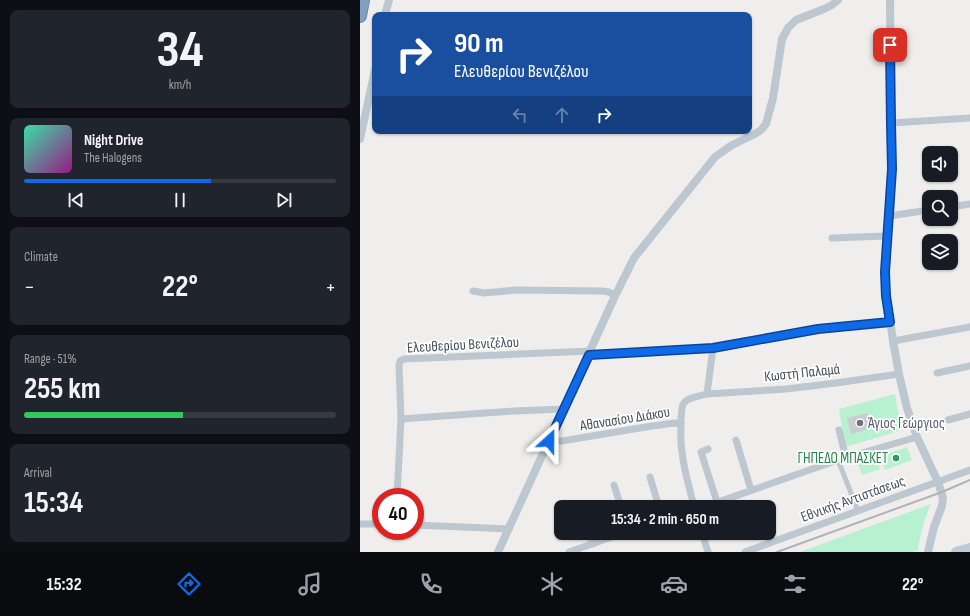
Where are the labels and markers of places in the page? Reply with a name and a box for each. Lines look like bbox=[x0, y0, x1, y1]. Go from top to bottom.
pin bbox=[873, 28, 907, 62]
place label: Άγιος Γεώργιος bbox=[868, 414, 945, 433]
marker: Άγιος Γεώργιος bbox=[855, 418, 865, 428]
place label: ΓΗΠΕΔΟ ΜΠΑΣΚΕΤ bbox=[797, 449, 888, 468]
marker: ΓΗΠΕΔΟ ΜΠΑΣΚΕΤ bbox=[891, 453, 901, 463]

